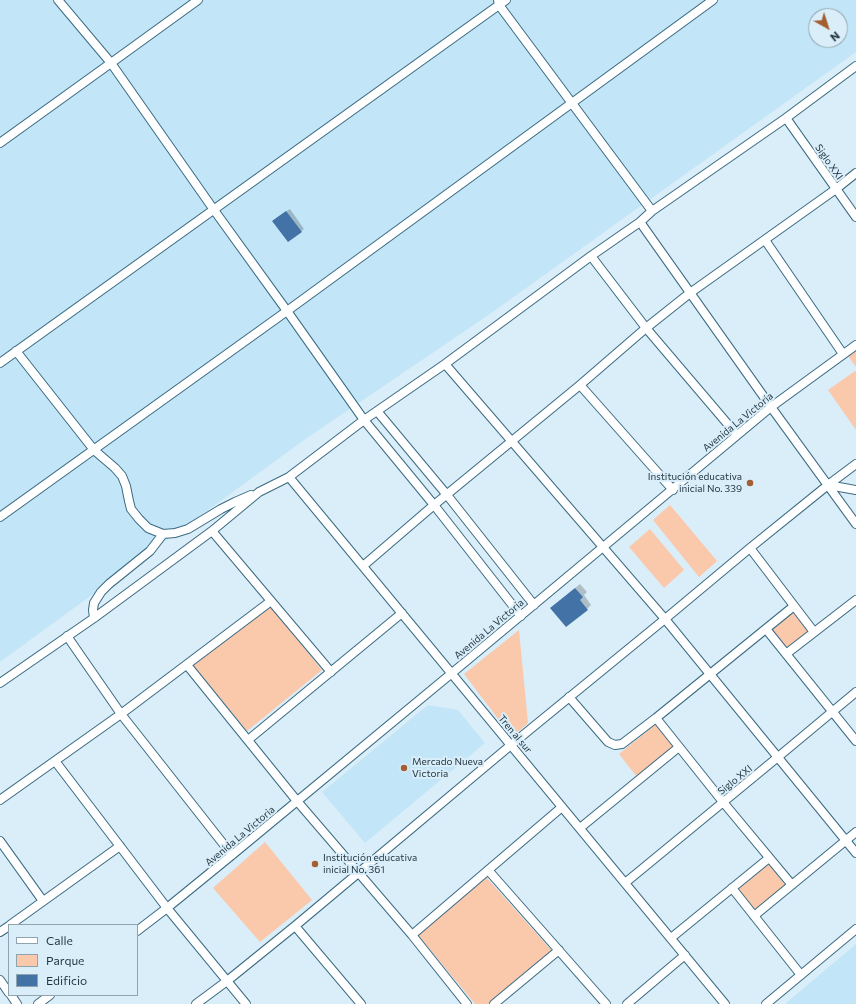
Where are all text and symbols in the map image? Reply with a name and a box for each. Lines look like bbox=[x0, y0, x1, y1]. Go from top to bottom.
north arrow bbox=[808, 8, 848, 48]
text: N bbox=[828, 29, 843, 45]
street label: Siglo XXI bbox=[812, 142, 846, 182]
street label: Avenida La Victoria bbox=[700, 390, 776, 454]
place label: Institución educativa inicial No. 339 bbox=[648, 471, 742, 494]
marker: Institución educativa inicial No. 339 bbox=[745, 478, 755, 488]
street label: Avenida La Victoria bbox=[452, 596, 526, 662]
street label: Tren al sur bbox=[496, 712, 534, 756]
place label: Mercado Nueva Victoria bbox=[412, 756, 483, 780]
marker: Mercado Nueva Victoria bbox=[399, 763, 409, 773]
street label: Siglo XXI bbox=[715, 763, 755, 797]
street label: Avenida La Victoria bbox=[203, 803, 277, 869]
place label: Institución educativa inicial No. 361 bbox=[323, 852, 417, 876]
marker: Institución educativa inicial No. 361 bbox=[310, 859, 320, 869]
legend bbox=[8, 924, 138, 996]
text: Calle bbox=[46, 933, 73, 947]
text: Parque bbox=[46, 953, 84, 967]
text: Edificio bbox=[46, 973, 87, 987]

